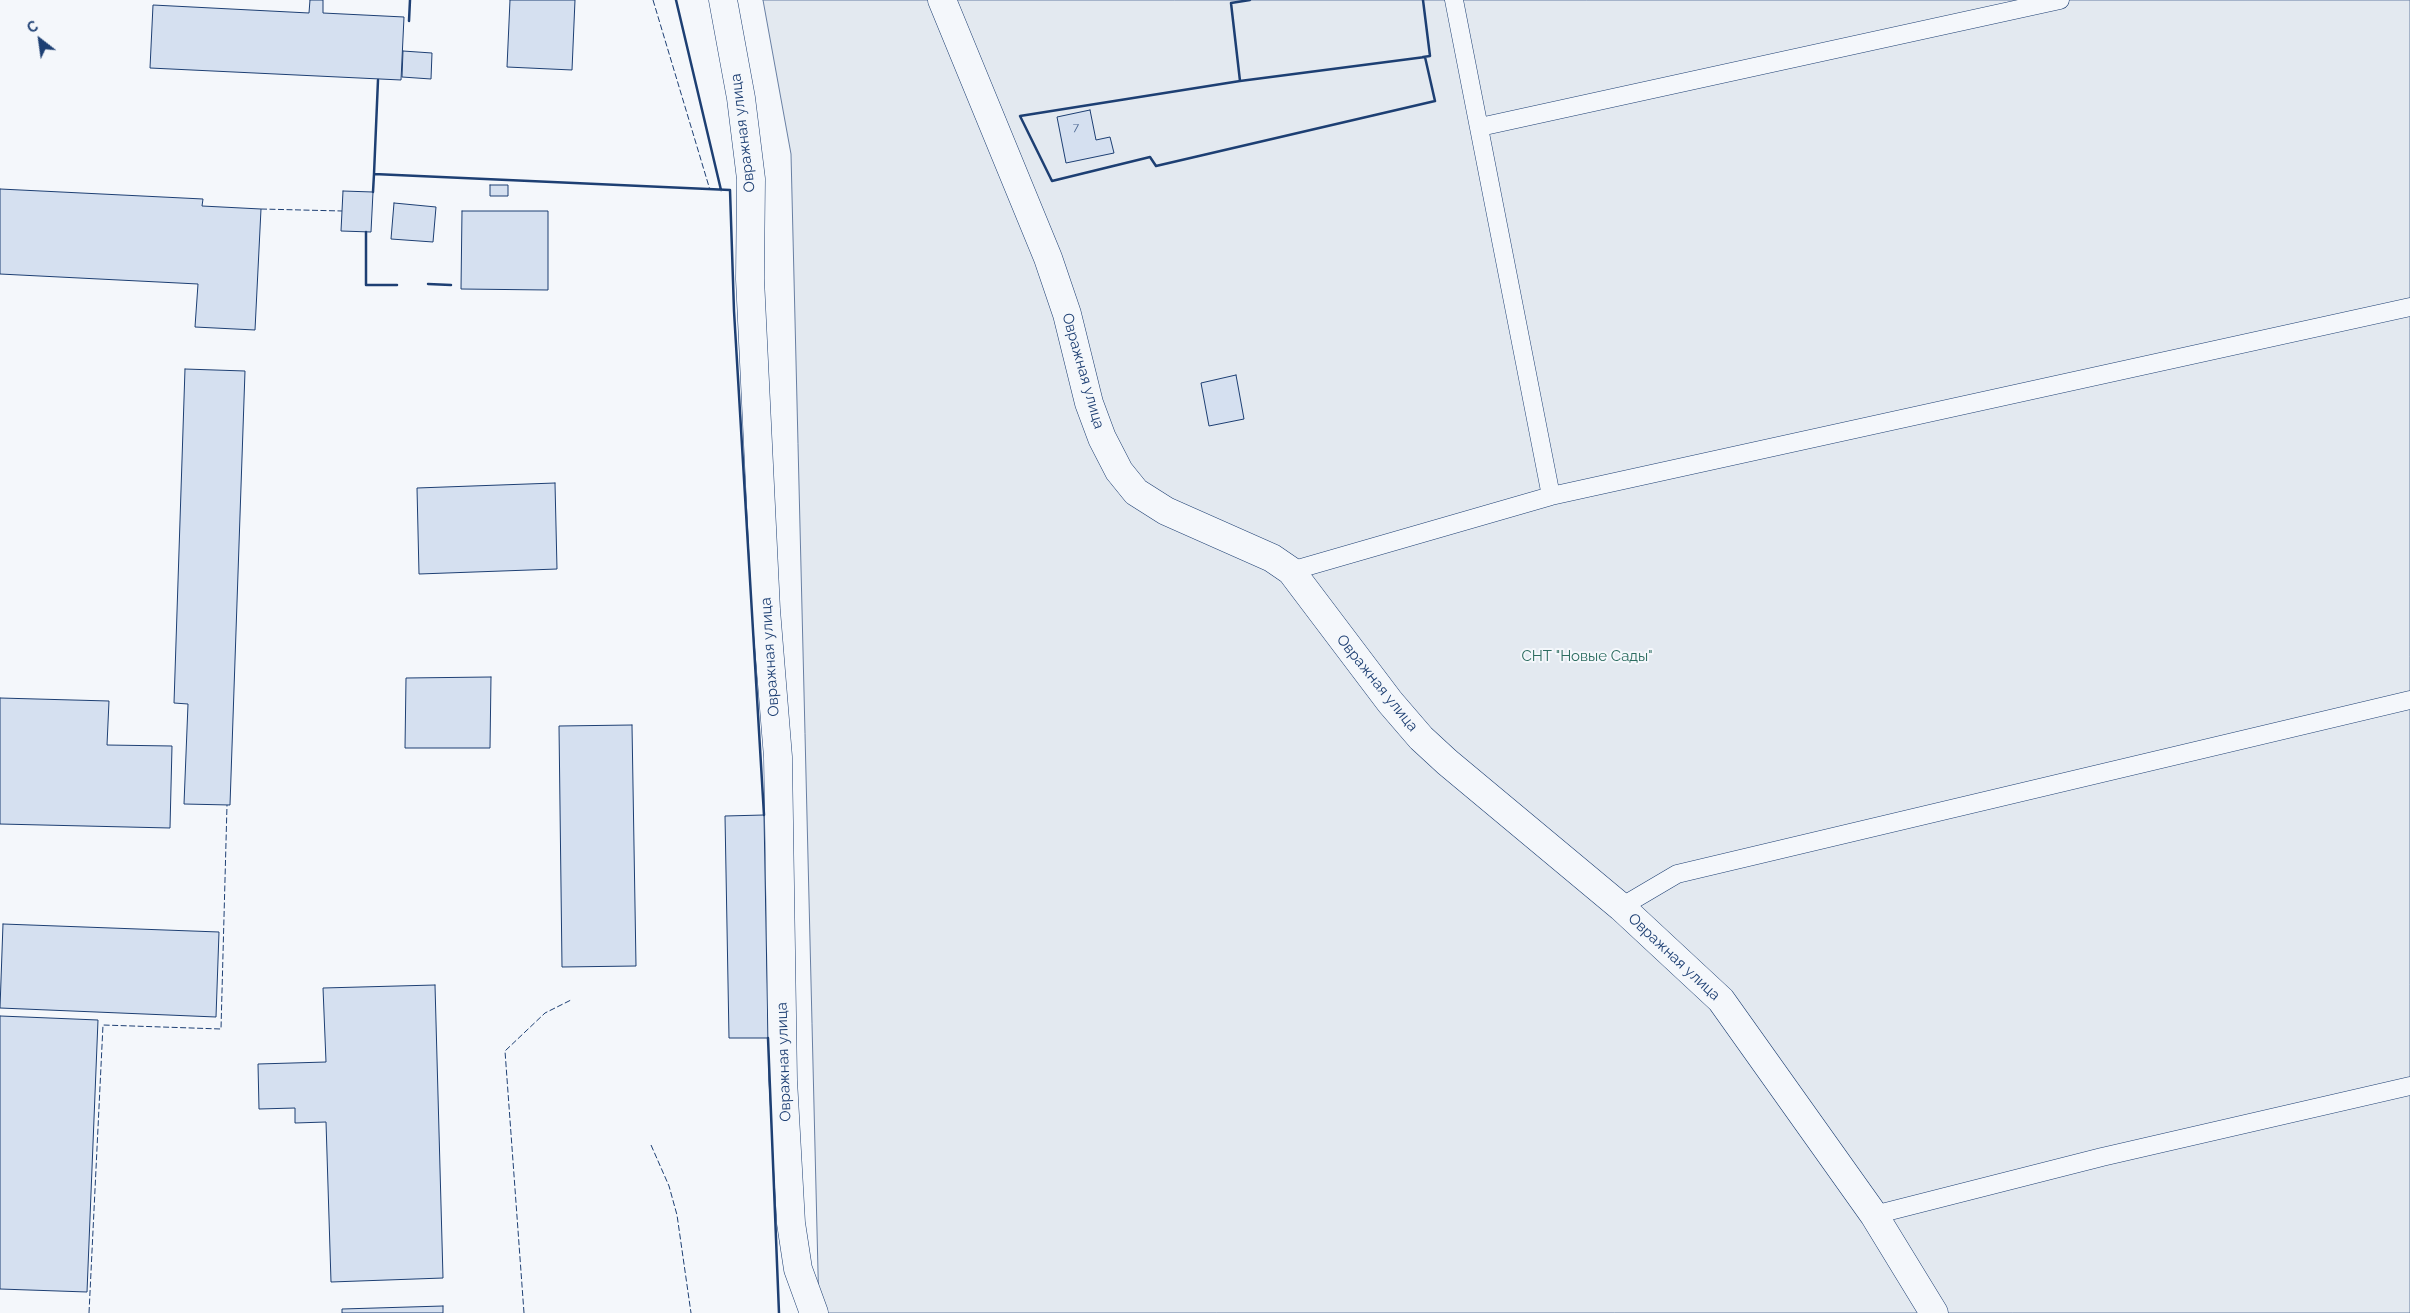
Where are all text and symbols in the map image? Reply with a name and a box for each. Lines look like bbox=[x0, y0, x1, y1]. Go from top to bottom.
north arrow bbox=[15, 15, 65, 65]
text: С bbox=[24, 18, 41, 36]
street label: Овражная улица bbox=[727, 73, 759, 193]
house number: 7 bbox=[1073, 120, 1079, 134]
street label: Овражная улица bbox=[1058, 311, 1108, 431]
street label: Овражная улица bbox=[757, 597, 783, 717]
street label: Овражная улица bbox=[1332, 631, 1422, 735]
park label: СНТ "Новые Сады" bbox=[1521, 647, 1653, 665]
street label: Овражная улица bbox=[1624, 910, 1724, 1004]
street label: Овражная улица bbox=[773, 1002, 795, 1122]

